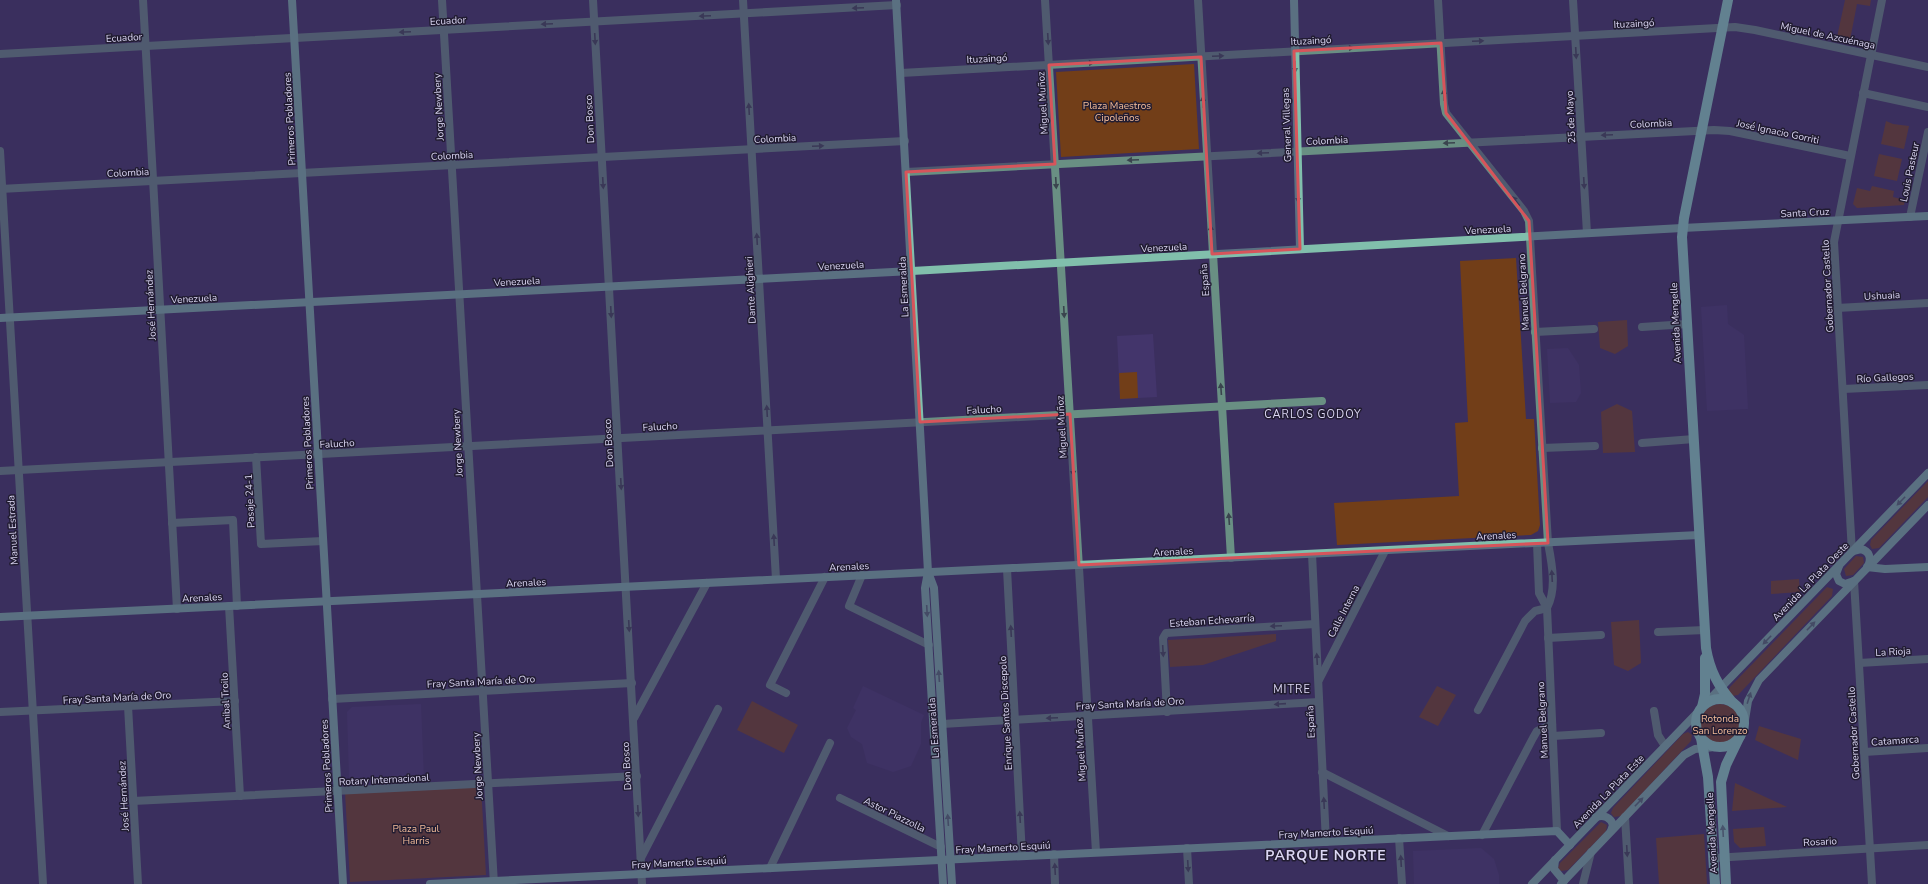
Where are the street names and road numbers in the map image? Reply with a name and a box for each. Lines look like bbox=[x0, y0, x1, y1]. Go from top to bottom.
street label: Ecuador bbox=[430, 13, 467, 29]
street label: Ituzaingó bbox=[1613, 16, 1655, 32]
street label: Miguel de Azcuénaga bbox=[1779, 19, 1876, 53]
street label: Ecuador bbox=[106, 30, 143, 46]
street label: Ituzaingó bbox=[1290, 33, 1332, 49]
street label: Ituzaingó bbox=[966, 51, 1008, 67]
street label: Miguel Muñoz bbox=[1034, 71, 1052, 135]
street label: Primeros Pobladores bbox=[281, 72, 299, 166]
street label: Jorge Newbery bbox=[430, 72, 448, 142]
street label: General Villegas bbox=[1279, 87, 1295, 162]
street label: 25 de Mayo bbox=[1563, 90, 1579, 144]
street label: Don Bosco bbox=[582, 94, 598, 144]
street label: Colombia bbox=[1630, 116, 1673, 132]
street label: José Ignacio Gorriti bbox=[1734, 116, 1820, 148]
street label: Colombia bbox=[754, 131, 797, 147]
street label: Colombia bbox=[1306, 133, 1349, 149]
street label: Louis Pasteur bbox=[1897, 141, 1923, 203]
street label: Colombia bbox=[431, 148, 474, 164]
street label: Colombia bbox=[107, 165, 150, 181]
street label: Santa Cruz bbox=[1780, 205, 1830, 221]
street label: Venezuela bbox=[1464, 222, 1512, 238]
street label: Gobernador Castello bbox=[1819, 239, 1837, 333]
street label: Venezuela bbox=[1140, 240, 1188, 256]
street label: Manuel Belgrano bbox=[1515, 253, 1533, 331]
street label: Dante Alighieri bbox=[742, 256, 760, 324]
street label: La Esmeralda bbox=[895, 256, 913, 318]
street label: Venezuela bbox=[817, 258, 865, 274]
street label: España bbox=[1197, 263, 1213, 297]
street label: José Hernández bbox=[142, 269, 160, 341]
street label: Venezuela bbox=[493, 274, 541, 290]
street label: Avenida Mengelle bbox=[1667, 282, 1685, 364]
street label: Ushuaia bbox=[1864, 288, 1901, 304]
street label: Venezuela bbox=[170, 291, 218, 307]
street label: Río Gallegos bbox=[1856, 370, 1914, 386]
street label: Miguel Muñoz bbox=[1053, 395, 1071, 459]
street label: Primeros Pobladores bbox=[299, 396, 317, 490]
street label: Falucho bbox=[966, 402, 1002, 418]
street label: Jorge Newbery bbox=[449, 408, 467, 478]
street label: Don Bosco bbox=[601, 418, 617, 468]
street label: Falucho bbox=[642, 419, 678, 435]
street label: Falucho bbox=[319, 436, 355, 452]
street label: Pasaje 24-1 bbox=[242, 474, 258, 528]
street label: Manuel Estrada bbox=[4, 495, 22, 565]
street label: Arenales bbox=[1476, 528, 1517, 544]
street label: Avenida La Plata Oeste bbox=[1769, 539, 1852, 624]
street label: Arenales bbox=[1153, 544, 1194, 560]
street label: Arenales bbox=[829, 559, 870, 575]
street label: Arenales bbox=[506, 575, 547, 591]
street label: Calle Interna bbox=[1325, 583, 1363, 640]
street label: Arenales bbox=[182, 590, 223, 606]
street label: Esteban Echevarría bbox=[1169, 611, 1255, 631]
street label: La Rioja bbox=[1875, 644, 1911, 660]
street label: Enrique Santos Discepolo bbox=[996, 655, 1016, 771]
street label: Anibal Troilo bbox=[217, 672, 234, 730]
street label: Fray Santa María de Oro bbox=[427, 672, 536, 692]
street label: Manuel Belgrano bbox=[1534, 681, 1552, 759]
street label: Gobernador Castello bbox=[1845, 686, 1863, 780]
street label: Fray Santa María de Oro bbox=[63, 688, 172, 708]
street label: Fray Santa María de Oro bbox=[1076, 694, 1185, 714]
street label: La Esmeralda bbox=[925, 697, 943, 759]
street label: España bbox=[1303, 705, 1319, 739]
street label: Miguel Muñoz bbox=[1072, 718, 1090, 782]
street label: Primeros Pobladores bbox=[318, 719, 336, 813]
street label: Jorge Newbery bbox=[469, 731, 487, 801]
street label: Catamarca bbox=[1871, 732, 1919, 750]
street label: Don Bosco bbox=[619, 741, 635, 791]
street label: Avenida La Plata Este bbox=[1570, 752, 1648, 832]
street label: José Hernández bbox=[115, 760, 133, 832]
street label: Rotary Internacional bbox=[338, 771, 430, 789]
street label: Avenida Mengelle bbox=[1703, 792, 1721, 874]
street label: Astor Piazzolla bbox=[861, 794, 928, 836]
street label: Fray Mamerto Esquiú bbox=[1278, 824, 1374, 842]
street label: Rosario bbox=[1803, 834, 1838, 850]
street label: Fray Mamerto Esquiú bbox=[955, 839, 1051, 857]
street label: Fray Mamerto Esquiú bbox=[631, 854, 727, 872]

